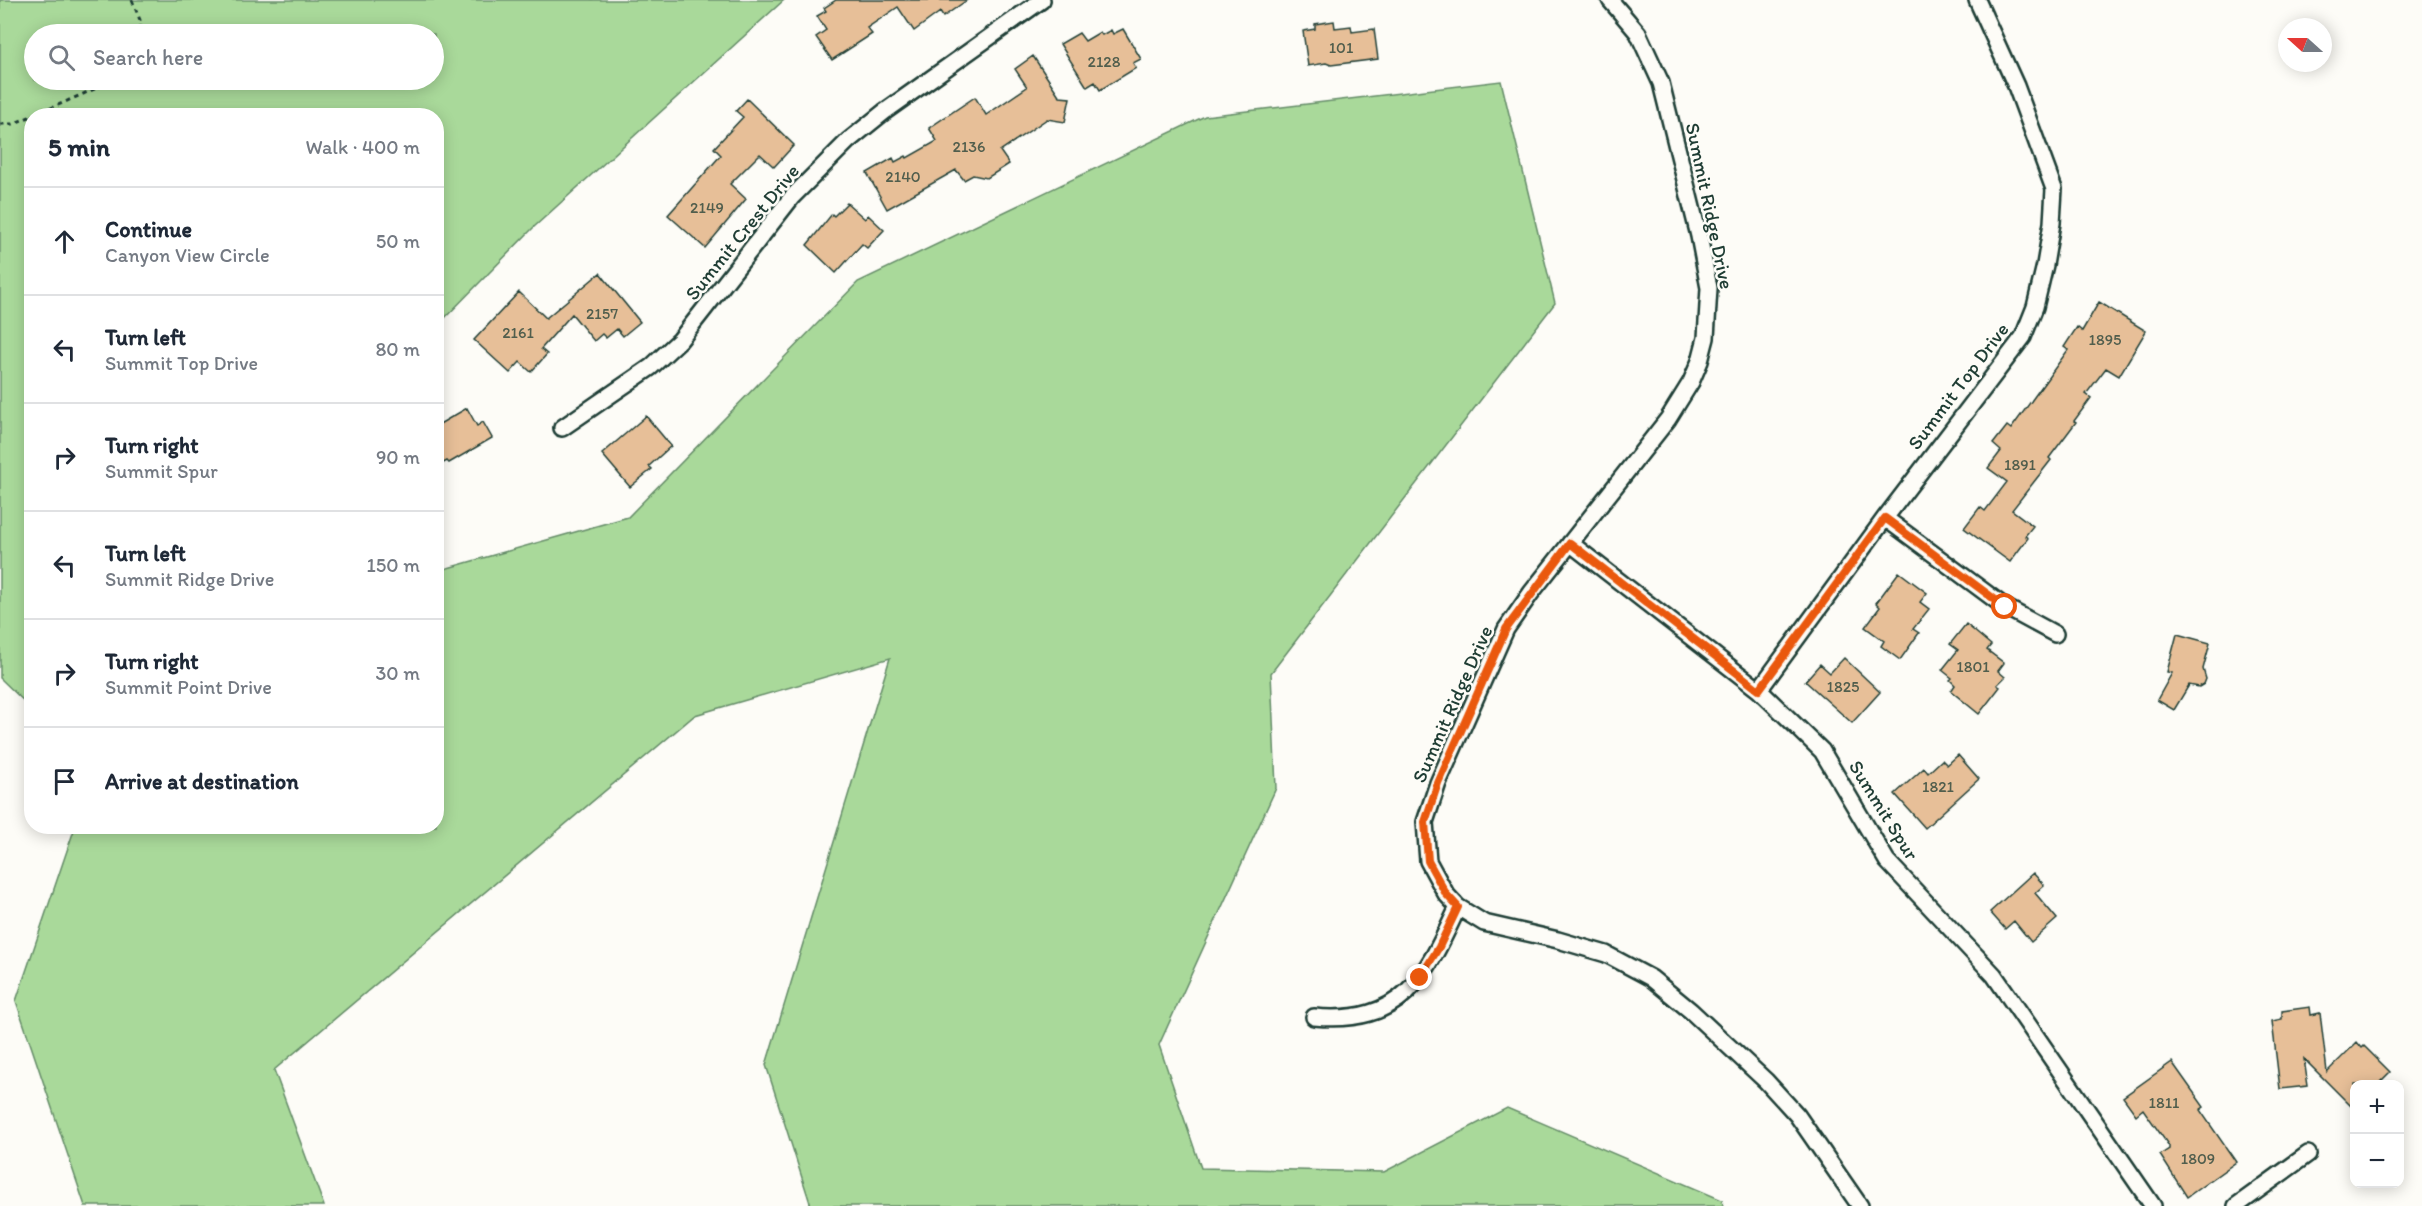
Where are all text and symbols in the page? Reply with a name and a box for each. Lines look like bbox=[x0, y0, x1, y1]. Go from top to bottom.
north arrow bbox=[2278, 18, 2332, 72]
search box bbox=[24, 24, 444, 90]
house number: 101 bbox=[1329, 38, 1354, 57]
icon: search bbox=[45, 41, 78, 74]
text: Search here bbox=[93, 44, 203, 71]
house number: 2128 bbox=[1087, 52, 1121, 71]
street label: Summit Ridge Drive bbox=[1681, 121, 1739, 291]
text: 5 min bbox=[48, 131, 110, 163]
text: Walk · 400 m bbox=[306, 135, 420, 159]
house number: 2136 bbox=[952, 137, 986, 156]
street label: Summit Crest Drive bbox=[680, 159, 804, 305]
house number: 2140 bbox=[885, 167, 921, 186]
house number: 2149 bbox=[690, 198, 724, 217]
text: Continue bbox=[105, 216, 192, 243]
icon: ahead bbox=[48, 225, 81, 258]
text: 50 m bbox=[376, 229, 420, 253]
text: Canyon View Circle bbox=[105, 243, 270, 267]
house number: 2157 bbox=[586, 304, 618, 323]
street label: Summit Top Drive bbox=[1902, 318, 2014, 454]
house number: 2161 bbox=[502, 323, 534, 342]
text: Turn left bbox=[105, 324, 186, 351]
house number: 1895 bbox=[2089, 330, 2121, 349]
icon: left bbox=[48, 333, 81, 366]
text: 80 m bbox=[375, 337, 420, 361]
text: Summit Top Drive bbox=[105, 351, 258, 375]
text: Turn right bbox=[105, 432, 199, 459]
icon: right bbox=[48, 441, 81, 474]
text: 90 m bbox=[376, 445, 420, 469]
house number: 1891 bbox=[2004, 455, 2037, 474]
text: Summit Spur bbox=[105, 459, 218, 483]
text: Turn left bbox=[105, 540, 186, 567]
icon: left bbox=[48, 549, 81, 582]
text: 150 m bbox=[367, 553, 420, 577]
text: Summit Ridge Drive bbox=[105, 567, 274, 591]
route start bbox=[1991, 593, 2017, 619]
street label: Summit Ridge Drive bbox=[1407, 622, 1497, 786]
text: Turn right bbox=[105, 648, 199, 675]
icon: right bbox=[48, 657, 81, 690]
house number: 1801 bbox=[1956, 657, 1990, 676]
text: 30 m bbox=[375, 661, 420, 685]
text: Summit Point Drive bbox=[105, 675, 272, 699]
house number: 1825 bbox=[1826, 677, 1860, 696]
street label: Summit Spur bbox=[1844, 756, 1924, 865]
icon: arrive bbox=[48, 765, 81, 798]
text: Arrive at destination bbox=[105, 768, 299, 795]
house number: 1821 bbox=[1922, 777, 1955, 796]
route end bbox=[1406, 964, 1432, 990]
map controls bbox=[2350, 1080, 2404, 1188]
button: + bbox=[2350, 1080, 2404, 1134]
house number: 1811 bbox=[2148, 1093, 2180, 1112]
button: − bbox=[2350, 1134, 2404, 1188]
house number: 1809 bbox=[2181, 1149, 2215, 1168]

